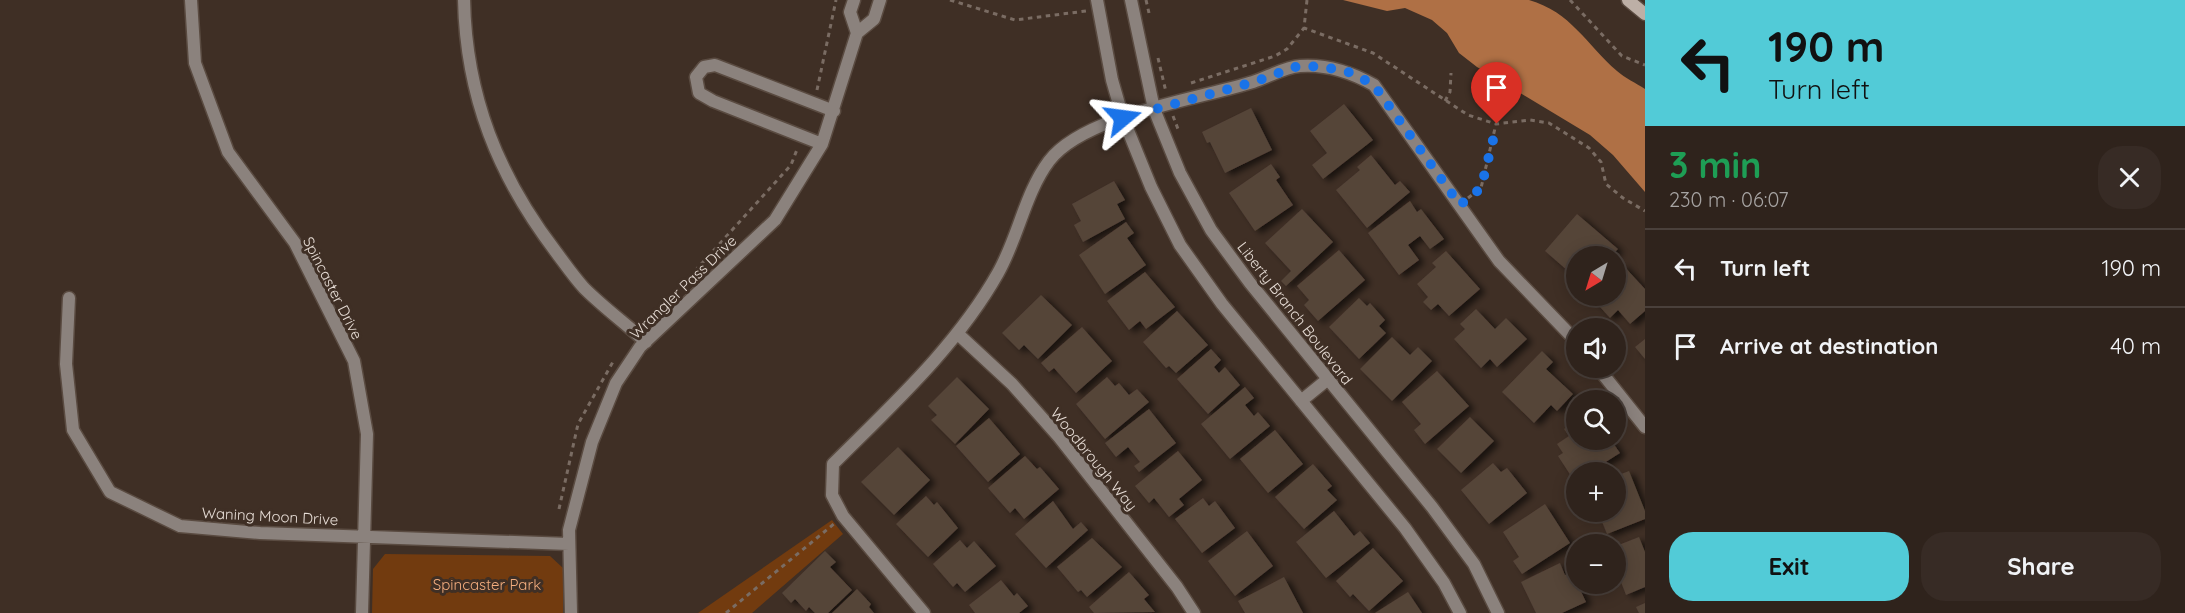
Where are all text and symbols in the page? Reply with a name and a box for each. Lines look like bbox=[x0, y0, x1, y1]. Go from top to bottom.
text: 190 m bbox=[1768, 20, 1884, 73]
icon: left bbox=[1669, 24, 1747, 102]
pin bbox=[1471, 62, 1522, 124]
icon: arrive bbox=[1480, 71, 1513, 104]
text: Turn left bbox=[1768, 72, 1870, 106]
position arrow bbox=[1091, 86, 1155, 150]
text: 3 min bbox=[1669, 142, 1762, 187]
button: close bbox=[2098, 146, 2161, 209]
text: 230 m · 06:07 bbox=[1669, 187, 1788, 212]
street label: Wrangler Pass Drive bbox=[626, 231, 740, 343]
street label: Spincaster Drive bbox=[299, 233, 367, 343]
street label: Liberty Branch Boulevard bbox=[1233, 238, 1357, 388]
north arrow bbox=[1566, 246, 1626, 306]
map controls bbox=[1566, 246, 1626, 594]
icon: left bbox=[1669, 252, 1702, 285]
text: Turn left bbox=[1720, 254, 1810, 282]
text: 190 m bbox=[2101, 254, 2161, 282]
button: sound bbox=[1566, 318, 1626, 378]
icon: arrive bbox=[1669, 330, 1702, 363]
text: Arrive at destination bbox=[1720, 332, 1938, 360]
text: 40 m bbox=[2110, 332, 2161, 360]
button: search bbox=[1566, 390, 1626, 450]
street label: Woodbrough Way bbox=[1047, 404, 1141, 514]
button: + bbox=[1566, 462, 1626, 522]
street label: Waning Moon Drive bbox=[201, 503, 339, 529]
button: Exit bbox=[1669, 532, 1909, 601]
button: Share bbox=[1921, 532, 2161, 601]
button: − bbox=[1566, 534, 1626, 594]
park label: Spincaster Park bbox=[433, 575, 541, 594]

